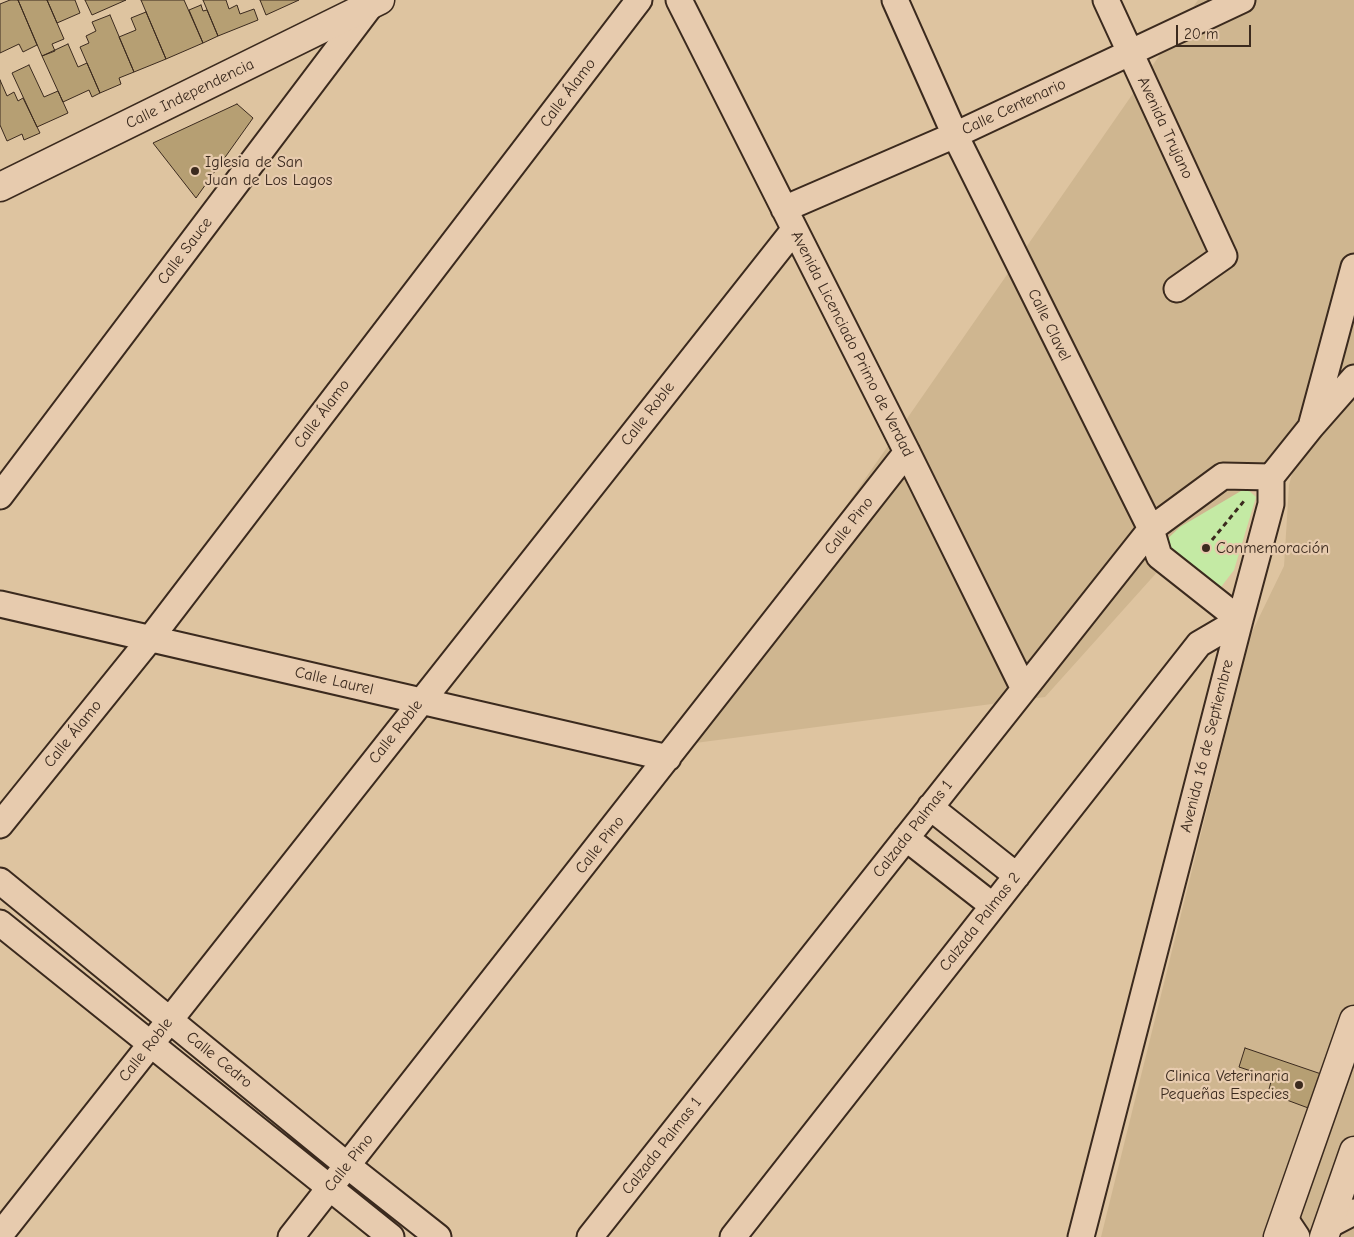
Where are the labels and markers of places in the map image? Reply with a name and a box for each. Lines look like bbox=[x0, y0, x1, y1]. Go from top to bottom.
place label: Iglesia de San Juan de Los Lagos bbox=[205, 152, 332, 190]
marker: Iglesia de San Juan de Los Lagos bbox=[189, 165, 201, 177]
place label: Conmemoración bbox=[1216, 538, 1329, 558]
marker: Conmemoración bbox=[1200, 542, 1212, 554]
place label: Clinica Veterinaria Pequeñas Especies bbox=[1160, 1066, 1289, 1104]
marker: Clinica Veterinaria Pequeñas Especies bbox=[1293, 1079, 1305, 1091]

